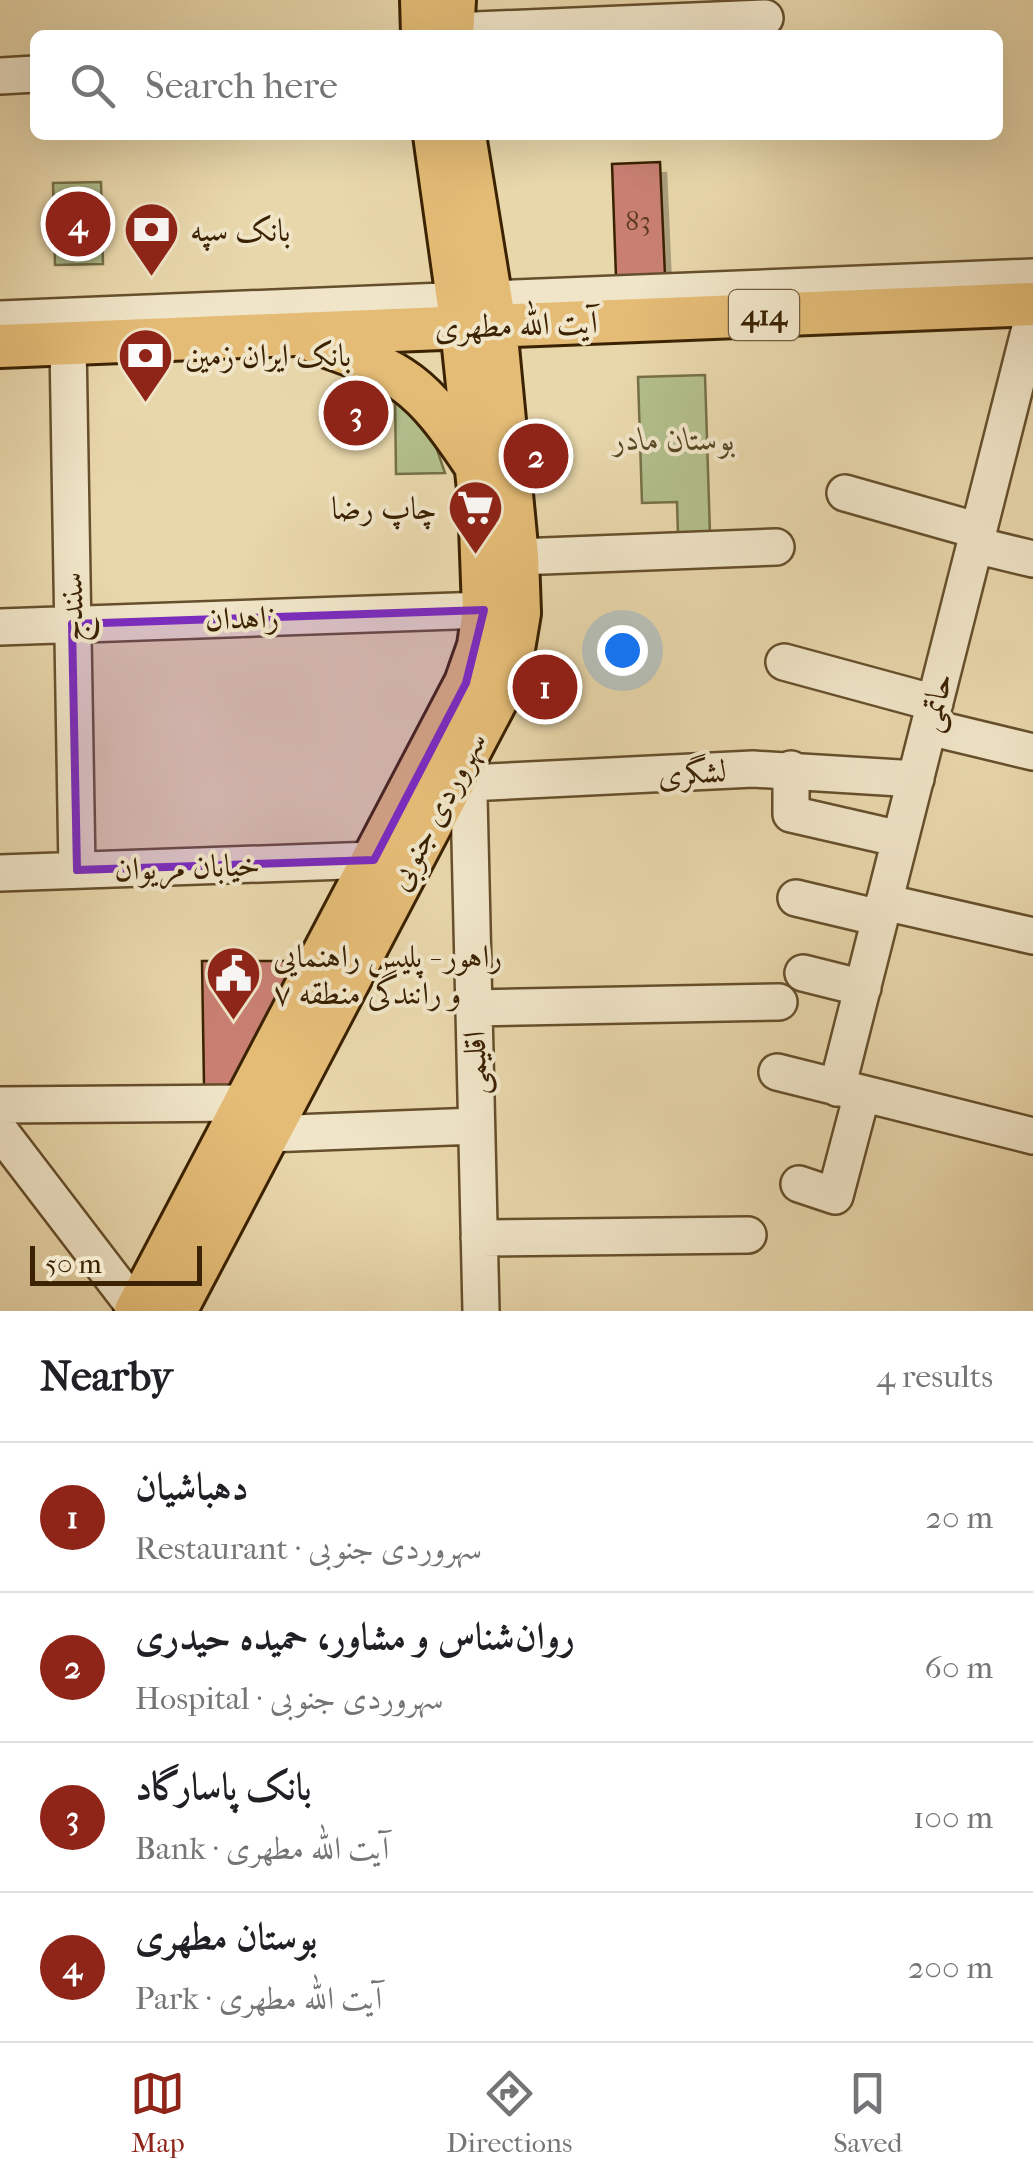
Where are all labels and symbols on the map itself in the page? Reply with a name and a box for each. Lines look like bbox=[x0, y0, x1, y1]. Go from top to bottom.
pin: 4 bbox=[46, 186, 110, 262]
bank icon: بانک سپه bbox=[121, 200, 181, 279]
house number: 83 bbox=[625, 204, 651, 237]
place label: بانک سپه bbox=[190, 212, 291, 252]
road number: 414 bbox=[729, 290, 799, 340]
street label: آیت الله مطهری bbox=[433, 297, 601, 348]
bank icon: بانک ایران زمین bbox=[116, 325, 176, 404]
place label: بانک ایران زمین bbox=[185, 337, 351, 374]
pin: 3 bbox=[324, 376, 388, 450]
pin: 2 bbox=[504, 418, 568, 494]
park label: بوستان مادر bbox=[611, 421, 735, 459]
supermarket icon: چاپ رضا bbox=[446, 478, 506, 557]
place label: چاپ رضا bbox=[331, 490, 437, 530]
street label: سنندج bbox=[53, 572, 100, 642]
street label: زاهدان bbox=[204, 598, 280, 638]
your location bbox=[597, 625, 648, 676]
pin: 1 bbox=[512, 650, 578, 724]
street label: حاتمی bbox=[910, 669, 963, 736]
street label: سهروردی جنوبی bbox=[380, 726, 498, 898]
street label: لشگری bbox=[656, 751, 728, 795]
street label: خیابان مریوان bbox=[113, 846, 261, 891]
place label: راهور - پلیس راهنمایی و رانندگی منطقه ۷ bbox=[273, 938, 502, 1012]
public building icon: راهور - پلیس راهنمایی و رانندگی منطقه ۷ bbox=[204, 944, 264, 1023]
street label: اقلیمی bbox=[456, 1031, 497, 1095]
scale bar bbox=[30, 1241, 202, 1286]

